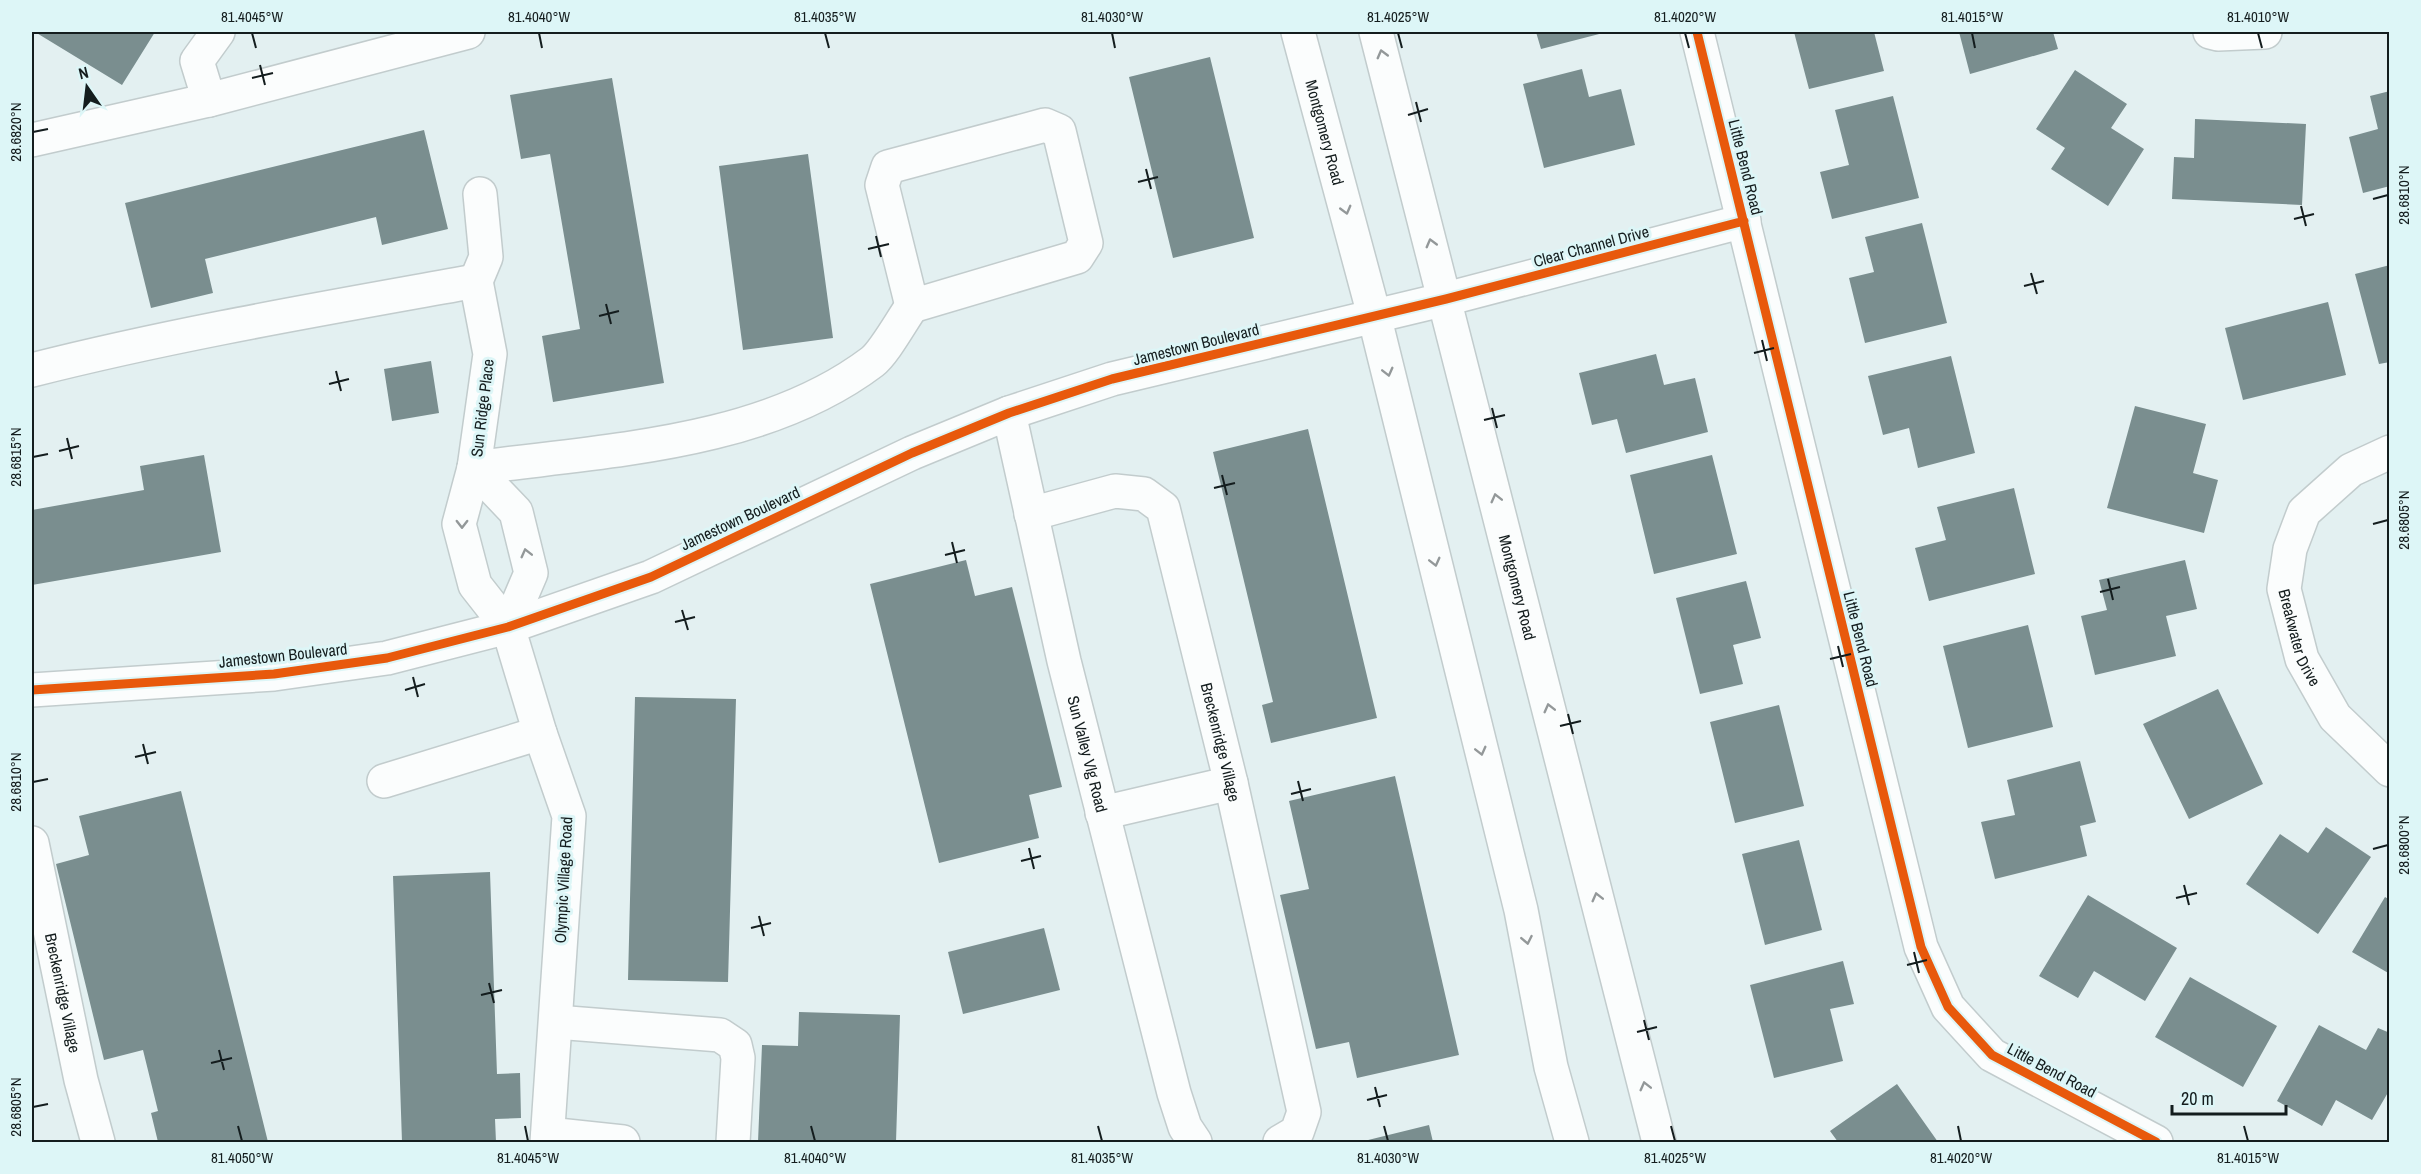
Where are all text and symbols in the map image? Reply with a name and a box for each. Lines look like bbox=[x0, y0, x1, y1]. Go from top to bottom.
text: 81.4045°W bbox=[221, 6, 283, 27]
text: 81.4040°W bbox=[508, 6, 570, 27]
text: 81.4035°W bbox=[794, 6, 856, 27]
text: 81.4030°W bbox=[1081, 6, 1143, 27]
text: 81.4025°W bbox=[1367, 6, 1429, 27]
text: 81.4020°W bbox=[1654, 6, 1716, 27]
text: 81.4015°W bbox=[1941, 6, 2003, 27]
text: 81.4010°W bbox=[2227, 6, 2289, 27]
one-way arrow bbox=[1377, 49, 1389, 60]
north arrow bbox=[57, 57, 117, 117]
text: N bbox=[76, 61, 91, 84]
street label: Montgomery Road bbox=[1300, 77, 1350, 187]
text: 28.6820°N bbox=[5, 102, 26, 162]
street label: Little Bend Road bbox=[1724, 117, 1768, 217]
text: 28.6810°N bbox=[2393, 165, 2414, 225]
one-way arrow bbox=[1338, 205, 1351, 215]
street label: Clear Channel Drive bbox=[1531, 220, 1651, 272]
one-way arrow bbox=[1426, 238, 1438, 249]
street label: Jamestown Boulevard bbox=[1131, 318, 1261, 370]
street label: Sun Ridge Place bbox=[465, 358, 499, 458]
one-way arrow bbox=[1380, 367, 1393, 377]
text: 28.6815°N bbox=[5, 427, 26, 487]
street label: Jamestown Boulevard bbox=[677, 481, 803, 555]
text: 28.6805°N bbox=[2393, 490, 2414, 550]
one-way arrow bbox=[1491, 494, 1504, 504]
one-way arrow bbox=[456, 520, 468, 529]
street label: Montgomery Road bbox=[1494, 532, 1542, 642]
one-way arrow bbox=[521, 548, 534, 558]
one-way arrow bbox=[1427, 556, 1440, 566]
street label: Breakwater Drive bbox=[2273, 587, 2326, 690]
street label: Little Bend Road bbox=[1839, 589, 1883, 689]
street label: Jamestown Boulevard bbox=[218, 637, 348, 673]
street label: Breckenridge Village bbox=[1196, 680, 1246, 804]
street label: Sun Valley Vlg Road bbox=[1062, 693, 1113, 815]
one-way arrow bbox=[1544, 703, 1557, 713]
one-way arrow bbox=[1474, 746, 1487, 756]
text: 28.6810°N bbox=[5, 752, 26, 812]
text: 28.6800°N bbox=[2393, 815, 2414, 875]
street label: Olympic Village Road bbox=[549, 816, 577, 944]
one-way arrow bbox=[1592, 892, 1605, 902]
street label: Breckenridge Village bbox=[40, 931, 86, 1055]
one-way arrow bbox=[1520, 935, 1533, 945]
street label: Little Bend Road bbox=[2004, 1037, 2100, 1103]
text: 28.6805°N bbox=[5, 1077, 26, 1137]
scale bar bbox=[2172, 1078, 2286, 1116]
one-way arrow bbox=[1640, 1081, 1652, 1092]
text: 20 m bbox=[2181, 1086, 2214, 1111]
text: 81.4050°W bbox=[211, 1147, 273, 1168]
text: 81.4045°W bbox=[497, 1147, 559, 1168]
text: 81.4040°W bbox=[784, 1147, 846, 1168]
text: 81.4035°W bbox=[1071, 1147, 1133, 1168]
text: 81.4030°W bbox=[1357, 1147, 1419, 1168]
text: 81.4025°W bbox=[1644, 1147, 1706, 1168]
text: 81.4020°W bbox=[1930, 1147, 1992, 1168]
text: 81.4015°W bbox=[2217, 1147, 2279, 1168]

